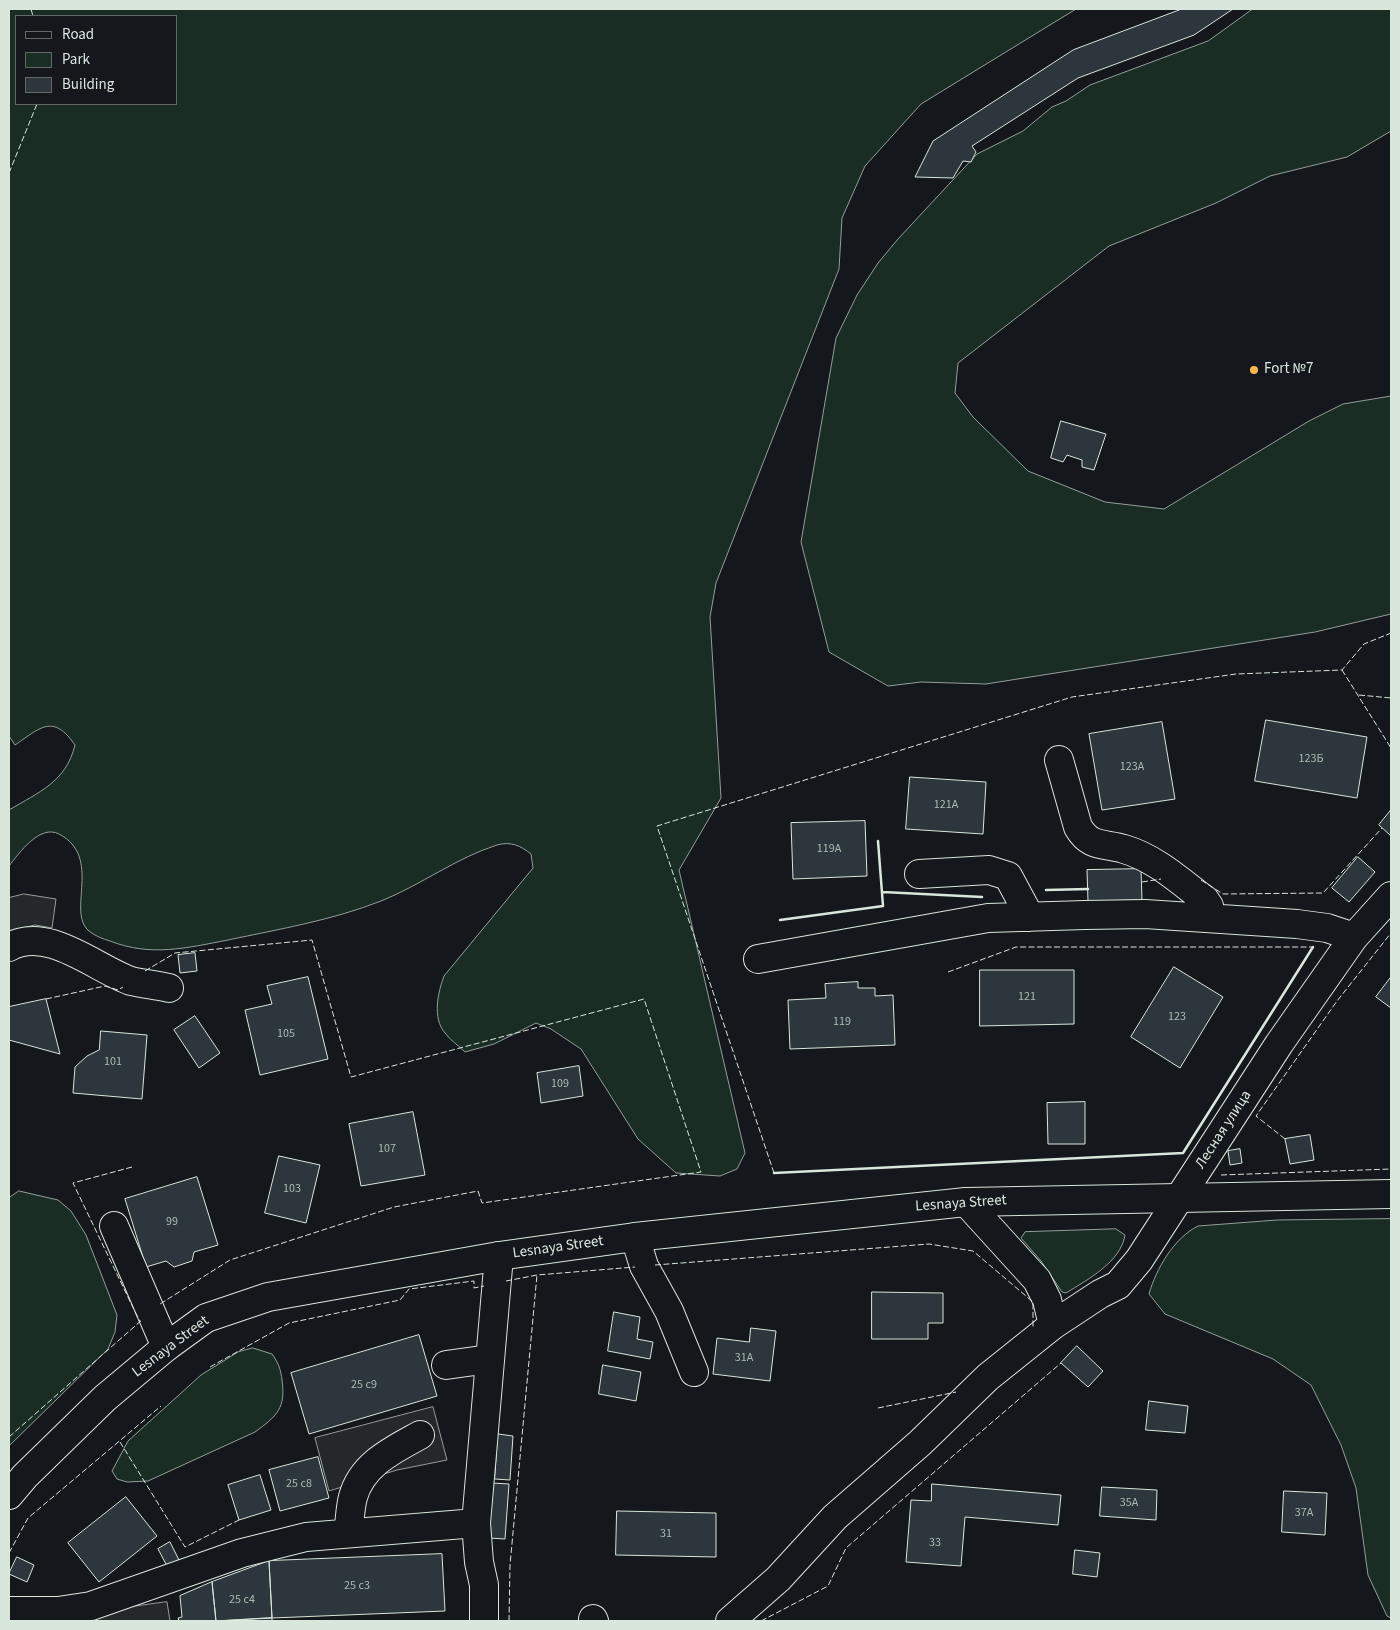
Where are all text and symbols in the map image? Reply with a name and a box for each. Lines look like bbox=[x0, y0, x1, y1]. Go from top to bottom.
legend bbox=[15, 15, 178, 105]
text: Road bbox=[62, 24, 94, 45]
text: Park bbox=[62, 49, 90, 70]
text: Building bbox=[62, 74, 114, 95]
place label: Fort №7 bbox=[1264, 361, 1313, 379]
marker: Fort №7 bbox=[1248, 364, 1260, 376]
house number: 123Б bbox=[1299, 752, 1323, 766]
house number: 123А bbox=[1120, 760, 1144, 774]
house number: 121А bbox=[934, 798, 958, 812]
house number: 119А bbox=[817, 842, 841, 856]
house number: 121 bbox=[1018, 990, 1036, 1004]
house number: 123 bbox=[1168, 1010, 1186, 1024]
house number: 119 bbox=[833, 1015, 851, 1029]
house number: 105 bbox=[277, 1027, 295, 1041]
house number: 101 bbox=[104, 1055, 122, 1069]
house number: 109 bbox=[551, 1077, 569, 1091]
street label: Лесная улица bbox=[1192, 1087, 1256, 1173]
house number: 107 bbox=[378, 1142, 396, 1156]
house number: 103 bbox=[283, 1182, 301, 1196]
street label: Lesnaya Street bbox=[915, 1192, 1007, 1216]
house number: 99 bbox=[166, 1215, 178, 1229]
street label: Lesnaya Street bbox=[511, 1233, 605, 1263]
street label: Lesnaya Street bbox=[129, 1312, 213, 1382]
house number: 31А bbox=[735, 1351, 753, 1365]
house number: 25 с9 bbox=[351, 1378, 377, 1392]
house number: 25 с8 bbox=[286, 1477, 312, 1491]
house number: 35А bbox=[1120, 1496, 1138, 1510]
house number: 37А bbox=[1295, 1506, 1313, 1520]
house number: 31 bbox=[660, 1527, 672, 1541]
house number: 33 bbox=[929, 1536, 941, 1550]
house number: 25 с3 bbox=[344, 1579, 370, 1593]
house number: 25 с4 bbox=[229, 1593, 255, 1607]

